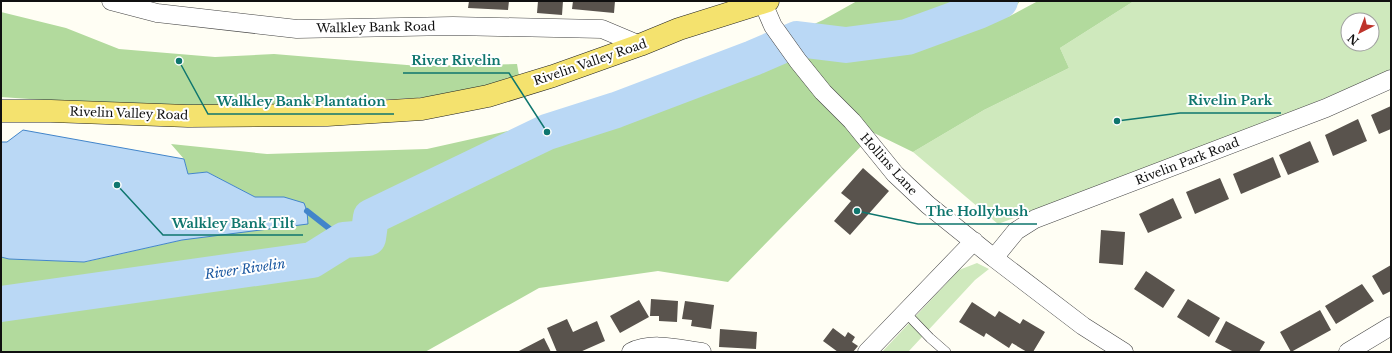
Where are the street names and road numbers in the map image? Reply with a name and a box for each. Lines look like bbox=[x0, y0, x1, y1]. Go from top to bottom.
street label: Walkley Bank Road bbox=[315, 18, 436, 36]
street label: Rivelin Valley Road bbox=[531, 36, 649, 88]
street label: Rivelin Valley Road bbox=[69, 103, 189, 123]
street label: Hollins Lane bbox=[857, 130, 921, 198]
street label: Rivelin Park Road bbox=[1133, 134, 1241, 188]

